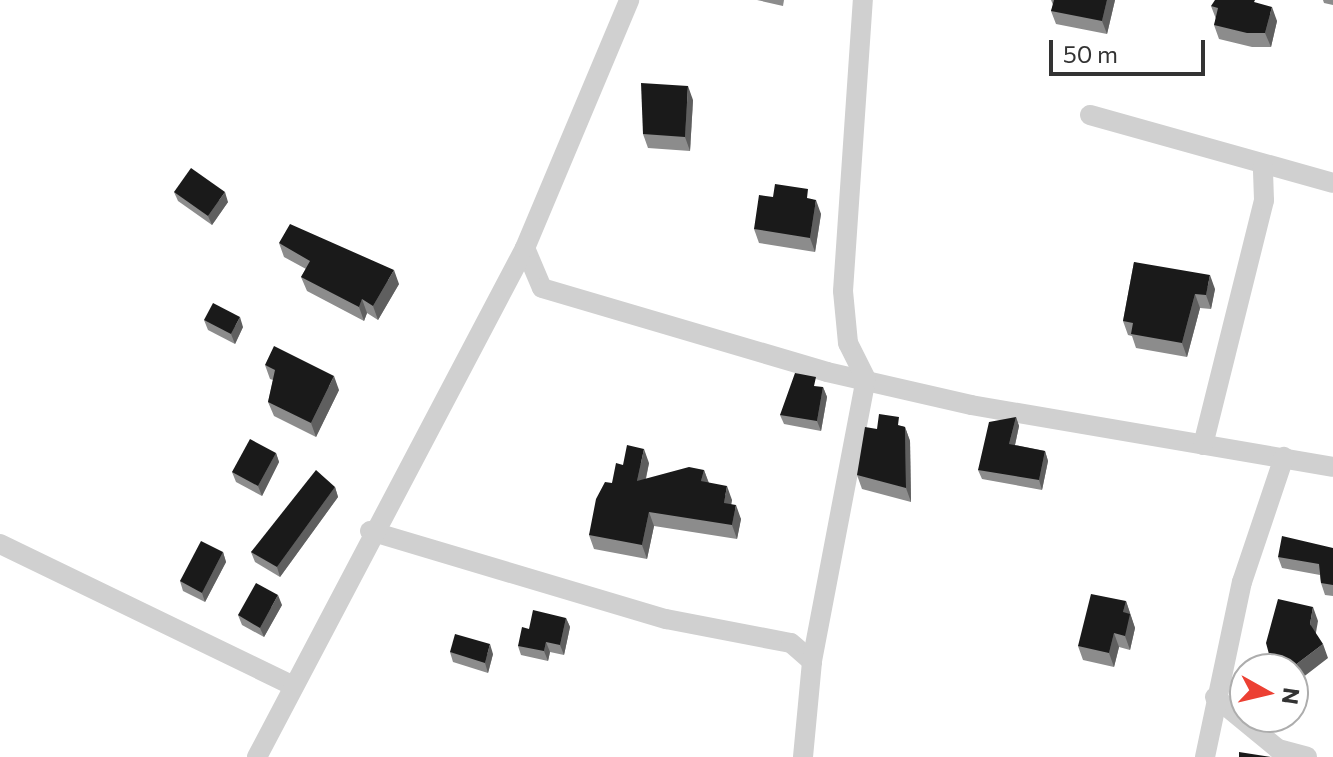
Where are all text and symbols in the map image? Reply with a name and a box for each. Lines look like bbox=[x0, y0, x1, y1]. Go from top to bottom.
scale bar bbox=[1053, 24, 1209, 74]
text: 50 m bbox=[1063, 39, 1118, 68]
north arrow bbox=[1229, 653, 1309, 733]
text: N bbox=[1277, 686, 1306, 706]

